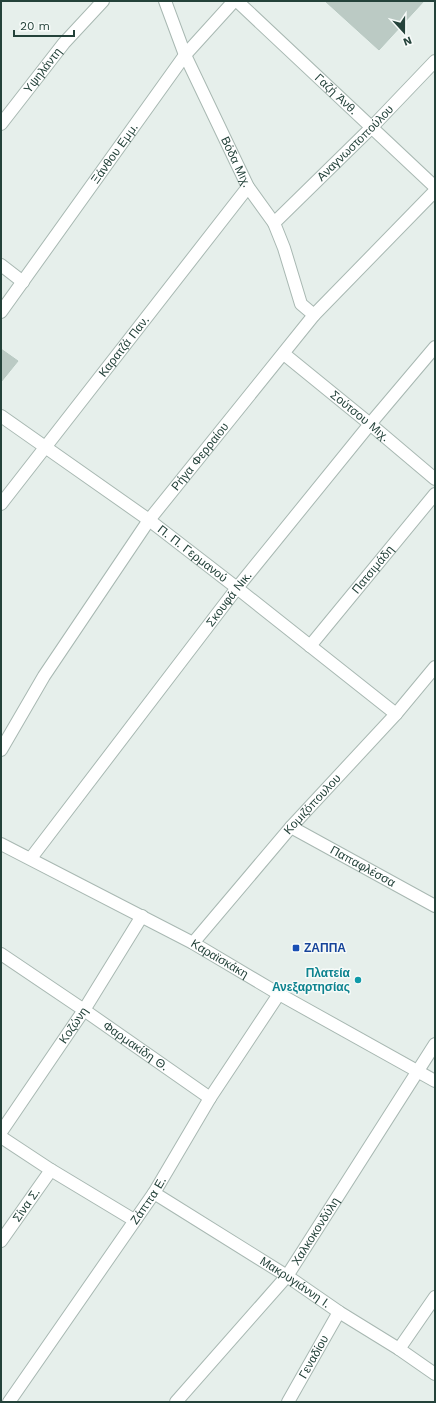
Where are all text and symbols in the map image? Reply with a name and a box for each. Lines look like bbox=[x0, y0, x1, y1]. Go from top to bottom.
scale bar bbox=[14, 12, 74, 38]
north arrow bbox=[384, 12, 424, 52]
text: 20 m bbox=[20, 19, 50, 33]
text: N bbox=[401, 33, 414, 48]
street label: Υψηλάντη bbox=[21, 45, 65, 96]
street label: Γαζή Άνθ. bbox=[312, 71, 360, 117]
street label: Αναγνωστοπούλου bbox=[314, 102, 396, 184]
street label: Ξάνθου Εμμ. bbox=[88, 121, 141, 186]
street label: Βόδα Μιχ. bbox=[218, 134, 254, 190]
street label: Καρατζά Παν. bbox=[96, 313, 152, 380]
street label: Σούτσου Μιχ. bbox=[328, 388, 392, 444]
street label: Ρήγα Φερραίου bbox=[168, 420, 232, 493]
street label: Π. Π. Γερμανού bbox=[155, 522, 230, 585]
street label: Πατσιμάδη bbox=[349, 543, 397, 596]
street label: Σκουφά Νικ. bbox=[203, 569, 255, 629]
street label: Κομιζόπουλου bbox=[281, 771, 344, 837]
street label: Παπαφλέσσα bbox=[328, 843, 398, 890]
street label: Καραϊσκάκη bbox=[188, 936, 251, 981]
place label: ΖΑΠΠΑ bbox=[304, 941, 346, 955]
marker: ΖΑΠΠΑ bbox=[291, 943, 301, 953]
place label: Πλατεία Ανεξαρτησίας bbox=[272, 966, 351, 994]
marker: Πλατεία Ανεξαρτησίας bbox=[353, 975, 363, 985]
street label: Κοζώνη bbox=[56, 1004, 91, 1046]
street label: Φαρμακίδη Θ. bbox=[100, 1018, 171, 1074]
street label: Ζάππα Ε. bbox=[127, 1174, 169, 1227]
street label: Σίνα Σ. bbox=[10, 1186, 43, 1224]
street label: Χαλκοκονδύλη bbox=[289, 1195, 342, 1268]
street label: Μακρυγιάννη Ι. bbox=[257, 1254, 333, 1311]
street label: Γεναδίου bbox=[296, 1333, 331, 1381]

